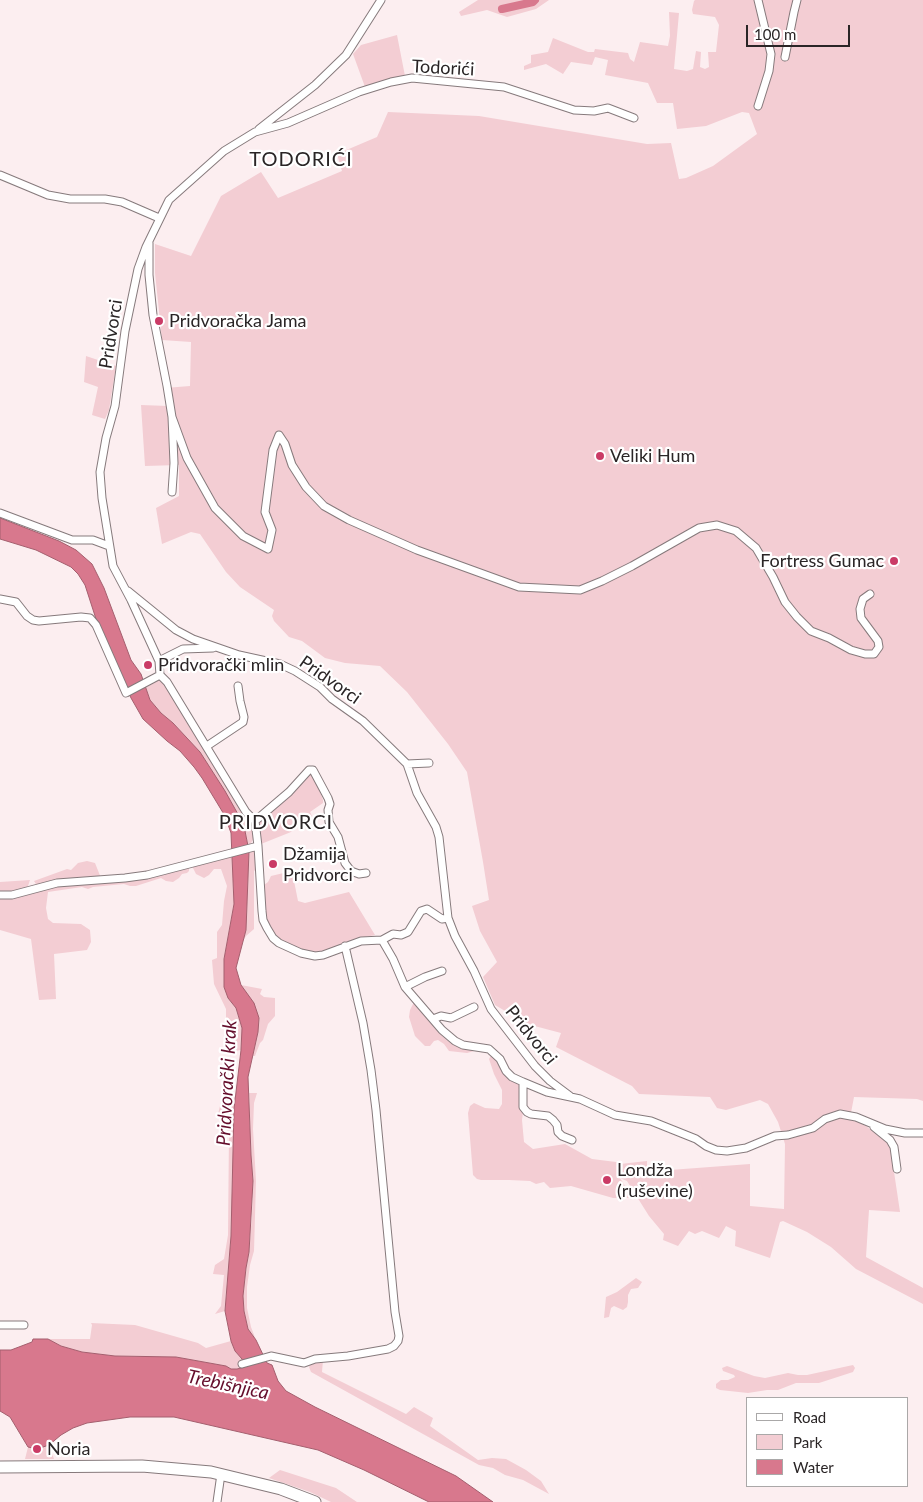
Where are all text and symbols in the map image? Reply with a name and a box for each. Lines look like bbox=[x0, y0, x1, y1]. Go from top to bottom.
scale bar bbox=[748, 15, 852, 47]
text: 100 m bbox=[754, 25, 796, 43]
street label: Todorići bbox=[411, 56, 475, 80]
district label: TODORIĆI bbox=[248, 148, 354, 172]
street label: Pridvorci bbox=[95, 298, 127, 370]
place label: Pridvoračka Jama bbox=[169, 310, 306, 332]
marker: Pridvoračka Jama bbox=[153, 315, 165, 327]
place label: Veliki Hum bbox=[610, 445, 695, 467]
marker: Veliki Hum bbox=[594, 450, 606, 462]
place label: Fortress Gumac bbox=[760, 550, 884, 572]
marker: Fortress Gumac bbox=[888, 555, 900, 567]
street label: Pridvorci bbox=[295, 651, 365, 709]
place label: Pridvorački mlin bbox=[158, 654, 284, 676]
marker: Pridvorački mlin bbox=[142, 659, 154, 671]
district label: PRIDVORCI bbox=[218, 811, 334, 835]
place label: Džamija Pridvorci bbox=[283, 843, 353, 886]
marker: Džamija Pridvorci bbox=[267, 858, 279, 870]
street label: Pridvorci bbox=[501, 1001, 561, 1069]
water label: Pridvorački krak bbox=[212, 1019, 242, 1147]
place label: Londža (ruševine) bbox=[617, 1159, 693, 1202]
marker: Londža (ruševine) bbox=[601, 1174, 613, 1186]
water label: Trebišnjica bbox=[185, 1365, 271, 1405]
legend bbox=[746, 1397, 908, 1487]
text: Road bbox=[793, 1408, 826, 1426]
text: Park bbox=[793, 1433, 822, 1451]
place label: Noria bbox=[47, 1438, 90, 1460]
marker: Noria bbox=[31, 1443, 43, 1455]
text: Water bbox=[793, 1458, 834, 1476]

